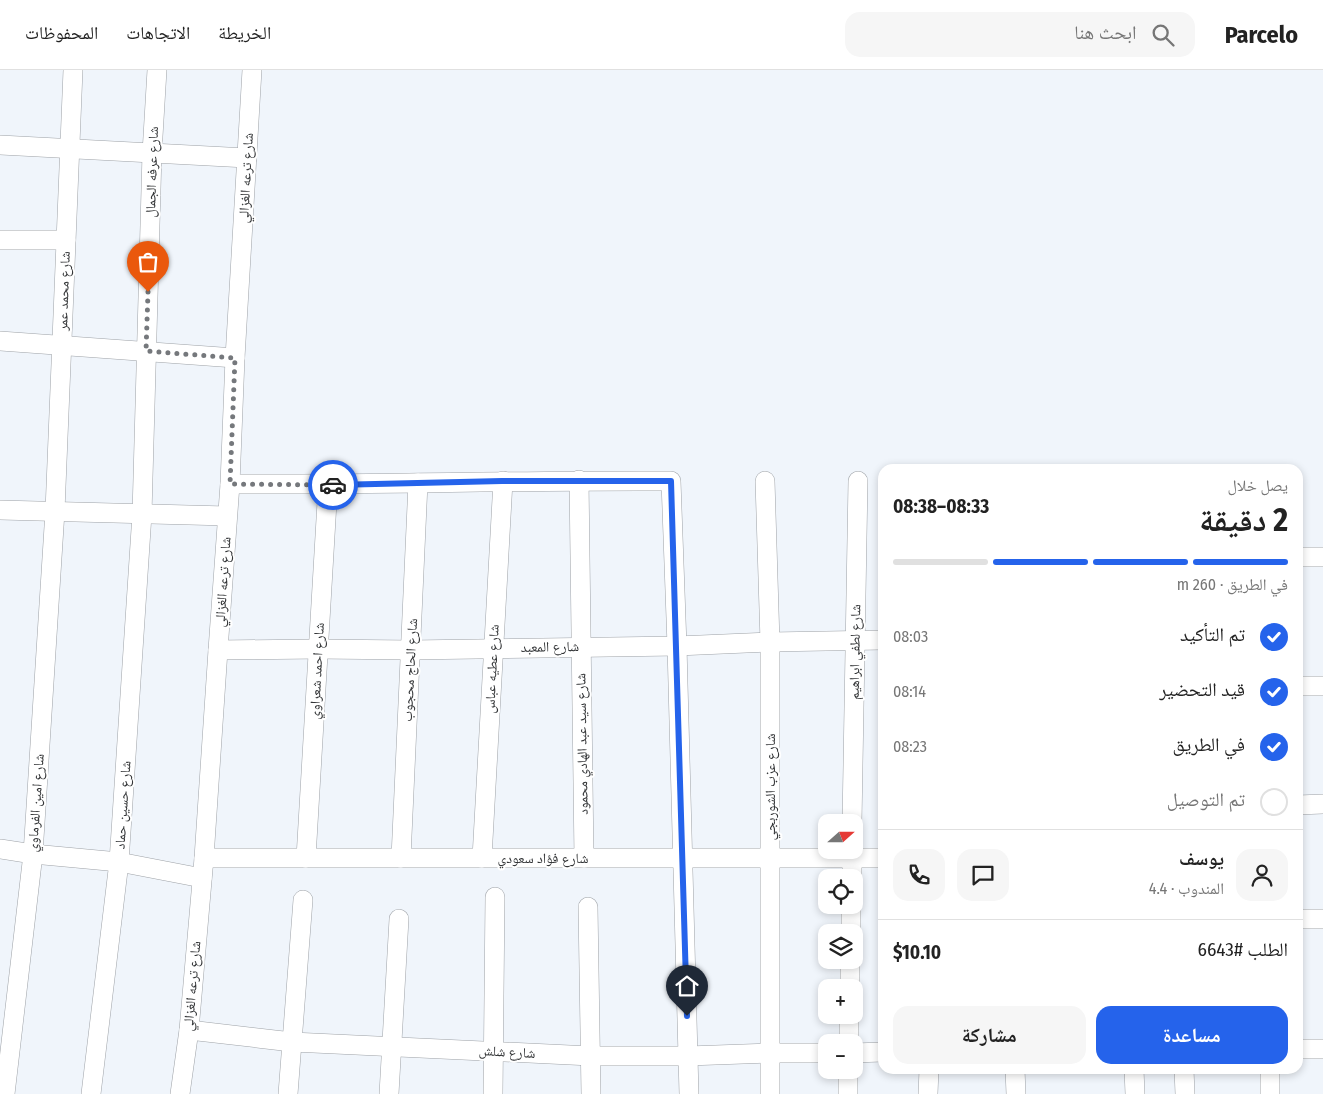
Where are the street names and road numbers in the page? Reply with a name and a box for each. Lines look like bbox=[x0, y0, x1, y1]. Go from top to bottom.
street label: شارع عرفه الجمال bbox=[142, 126, 163, 218]
street label: شارع ترعه الغزالي bbox=[235, 132, 259, 224]
street label: شارع محمد عمر bbox=[54, 251, 75, 332]
street label: شارع ترعه الغزالي bbox=[211, 536, 237, 628]
street label: شارع لطفي ابراهيم bbox=[846, 604, 867, 700]
street label: شارع الحاج محجوب bbox=[399, 618, 422, 722]
street label: شارع احمد شعراوي bbox=[306, 622, 331, 720]
street label: شارع عطيه عباس bbox=[481, 624, 504, 714]
street label: شارع المعبد bbox=[521, 638, 579, 657]
street label: شارع سيد عبد الهادي محمود bbox=[572, 673, 594, 815]
street label: شارع عزب الشوربجي bbox=[762, 733, 781, 841]
street label: شارع امين الفرماوي bbox=[24, 753, 50, 853]
street label: شارع حسين حماد bbox=[111, 760, 136, 850]
street label: شارع فؤاد سعودي bbox=[498, 850, 588, 869]
street label: شارع ترعه الغزالي bbox=[180, 940, 207, 1032]
street label: شارع شلش bbox=[478, 1042, 536, 1063]

